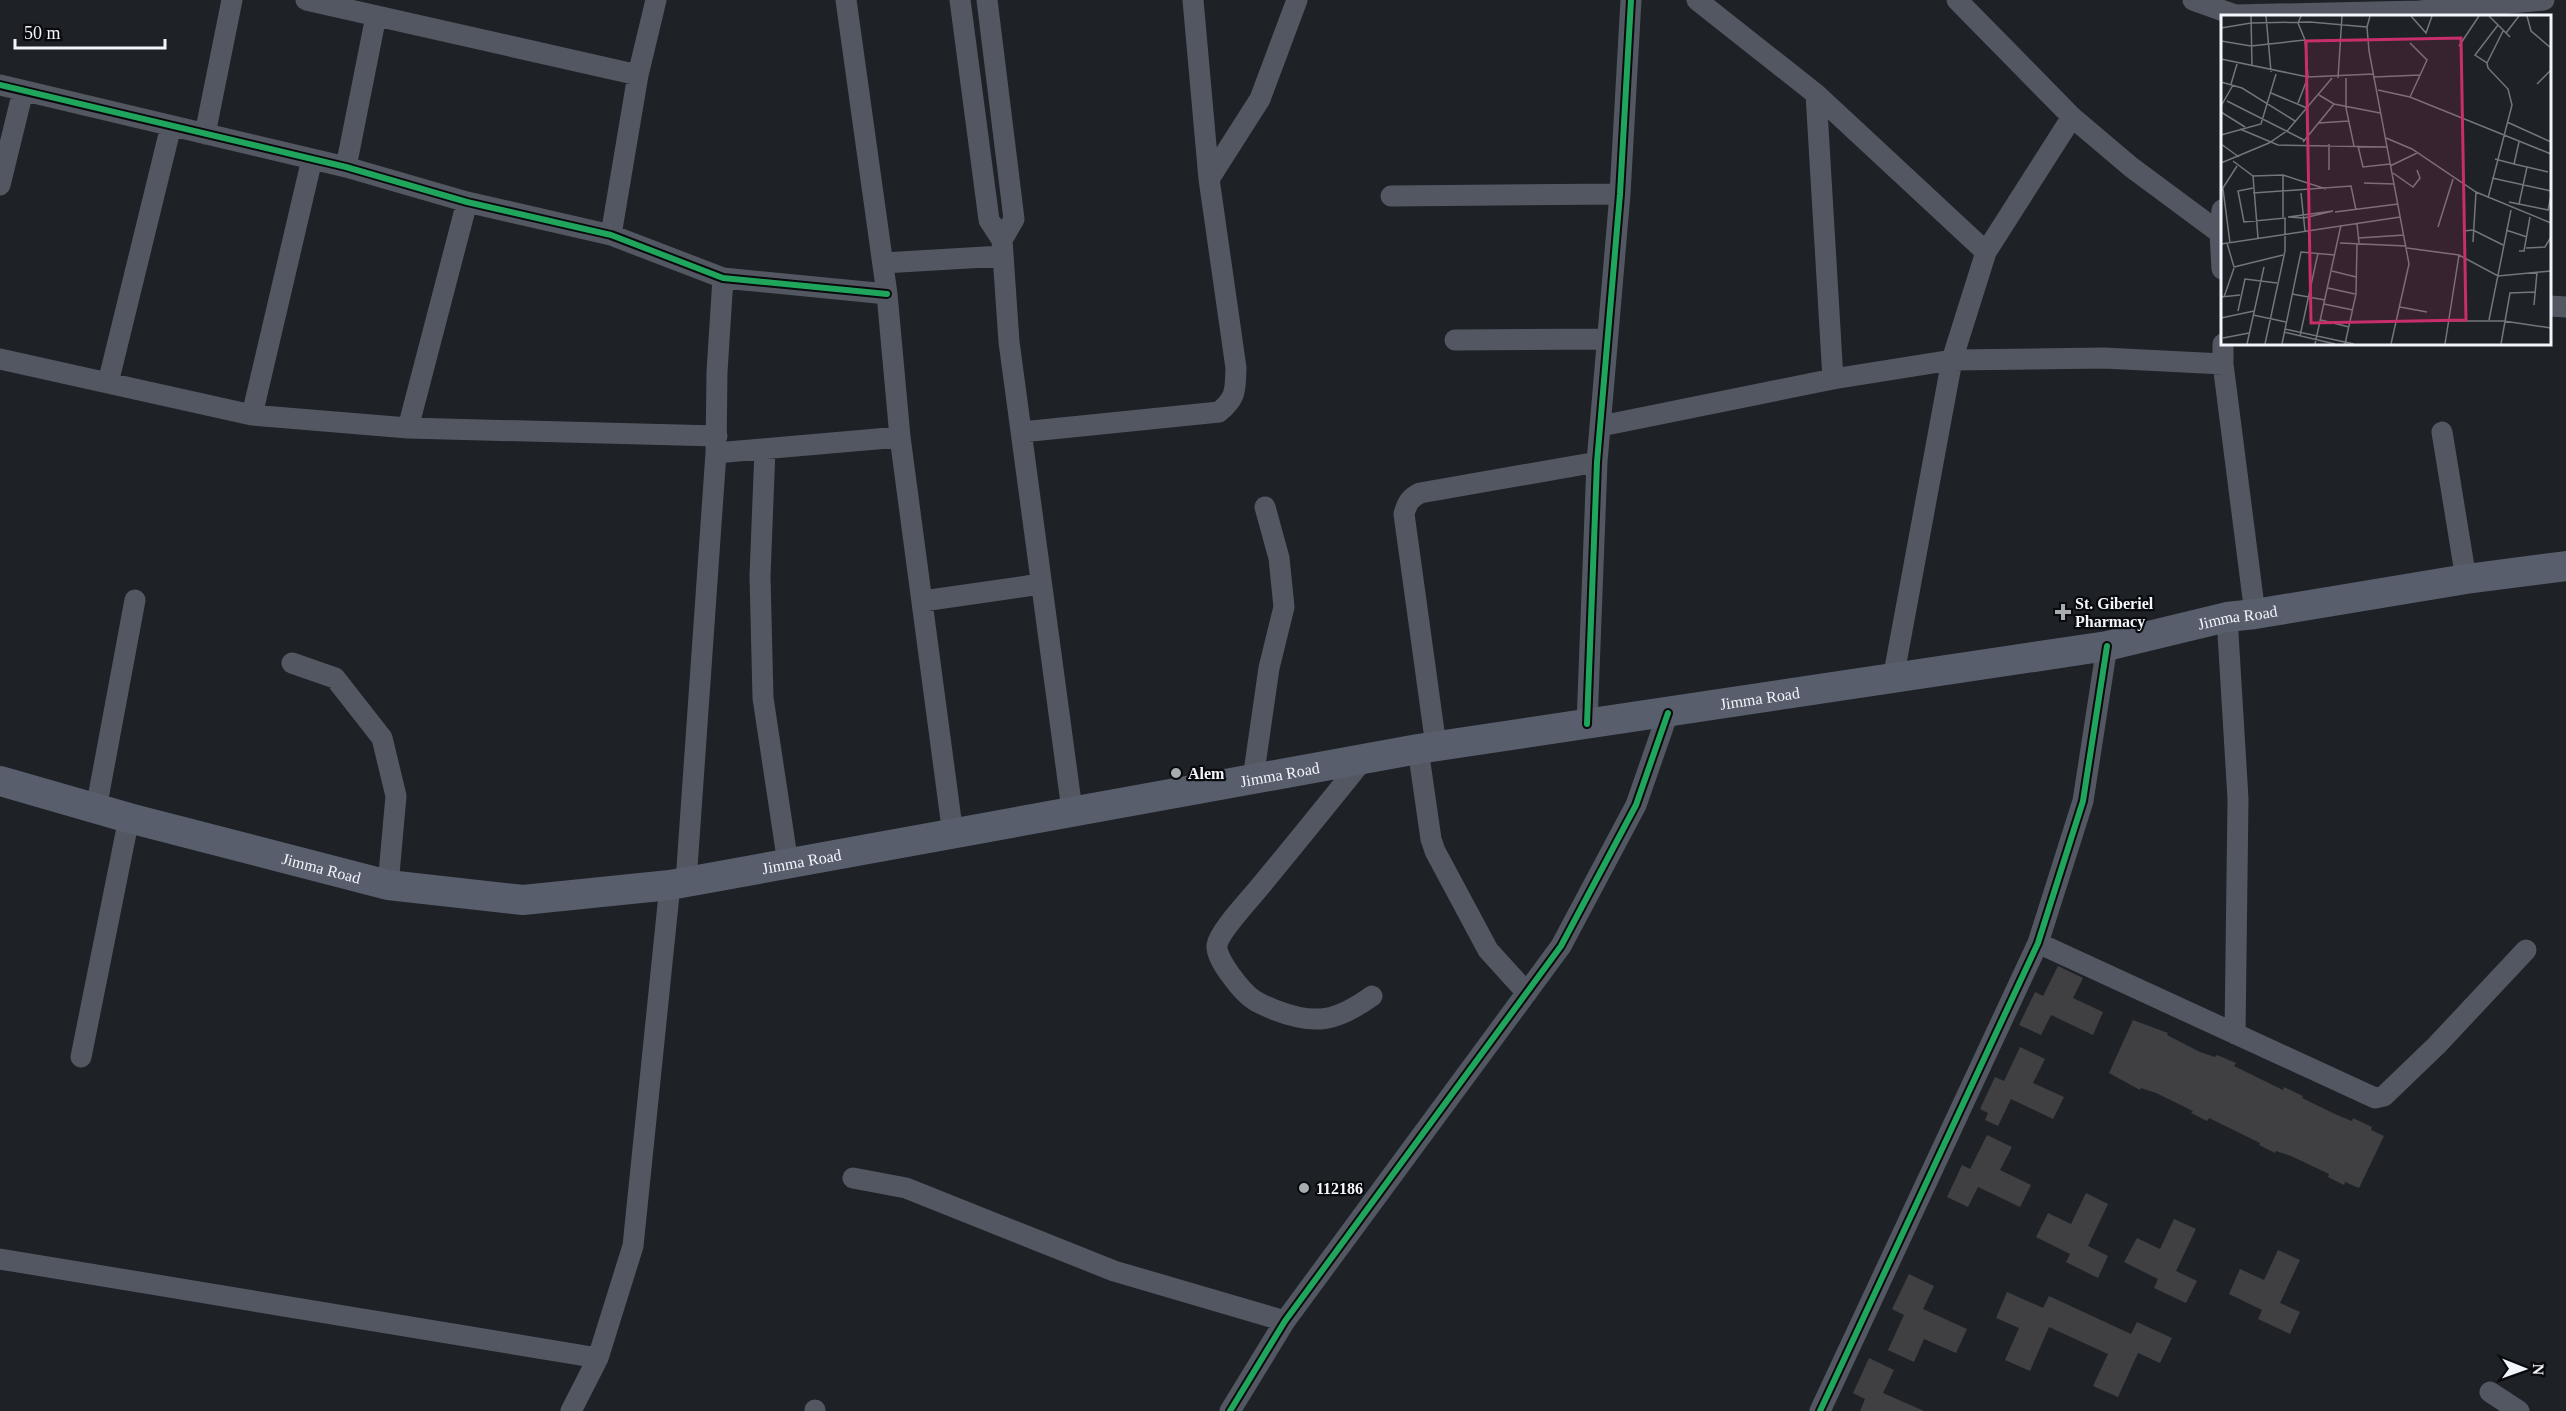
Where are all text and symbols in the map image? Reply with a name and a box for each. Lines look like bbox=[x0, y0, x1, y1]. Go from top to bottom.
scale bar bbox=[15, 12, 165, 50]
inset map bbox=[2221, 15, 2551, 345]
text: 50 m bbox=[24, 23, 61, 43]
place label: St. Giberiel Pharmacy bbox=[2075, 595, 2154, 631]
street label: Jimma Road bbox=[2196, 602, 2278, 632]
marker: St. Giberiel Pharmacy bbox=[2056, 605, 2070, 619]
street label: Jimma Road bbox=[1719, 684, 1801, 712]
street label: Jimma Road bbox=[1239, 759, 1321, 790]
place label: Alem bbox=[1188, 765, 1225, 782]
marker: Alem bbox=[1169, 766, 1183, 780]
street label: Jimma Road bbox=[760, 846, 843, 877]
street label: Jimma Road bbox=[280, 849, 363, 886]
place label: 112186 bbox=[1316, 1180, 1363, 1197]
marker: 112186 bbox=[1297, 1181, 1311, 1195]
north arrow bbox=[2494, 1339, 2554, 1399]
text: N bbox=[2530, 1363, 2547, 1376]

